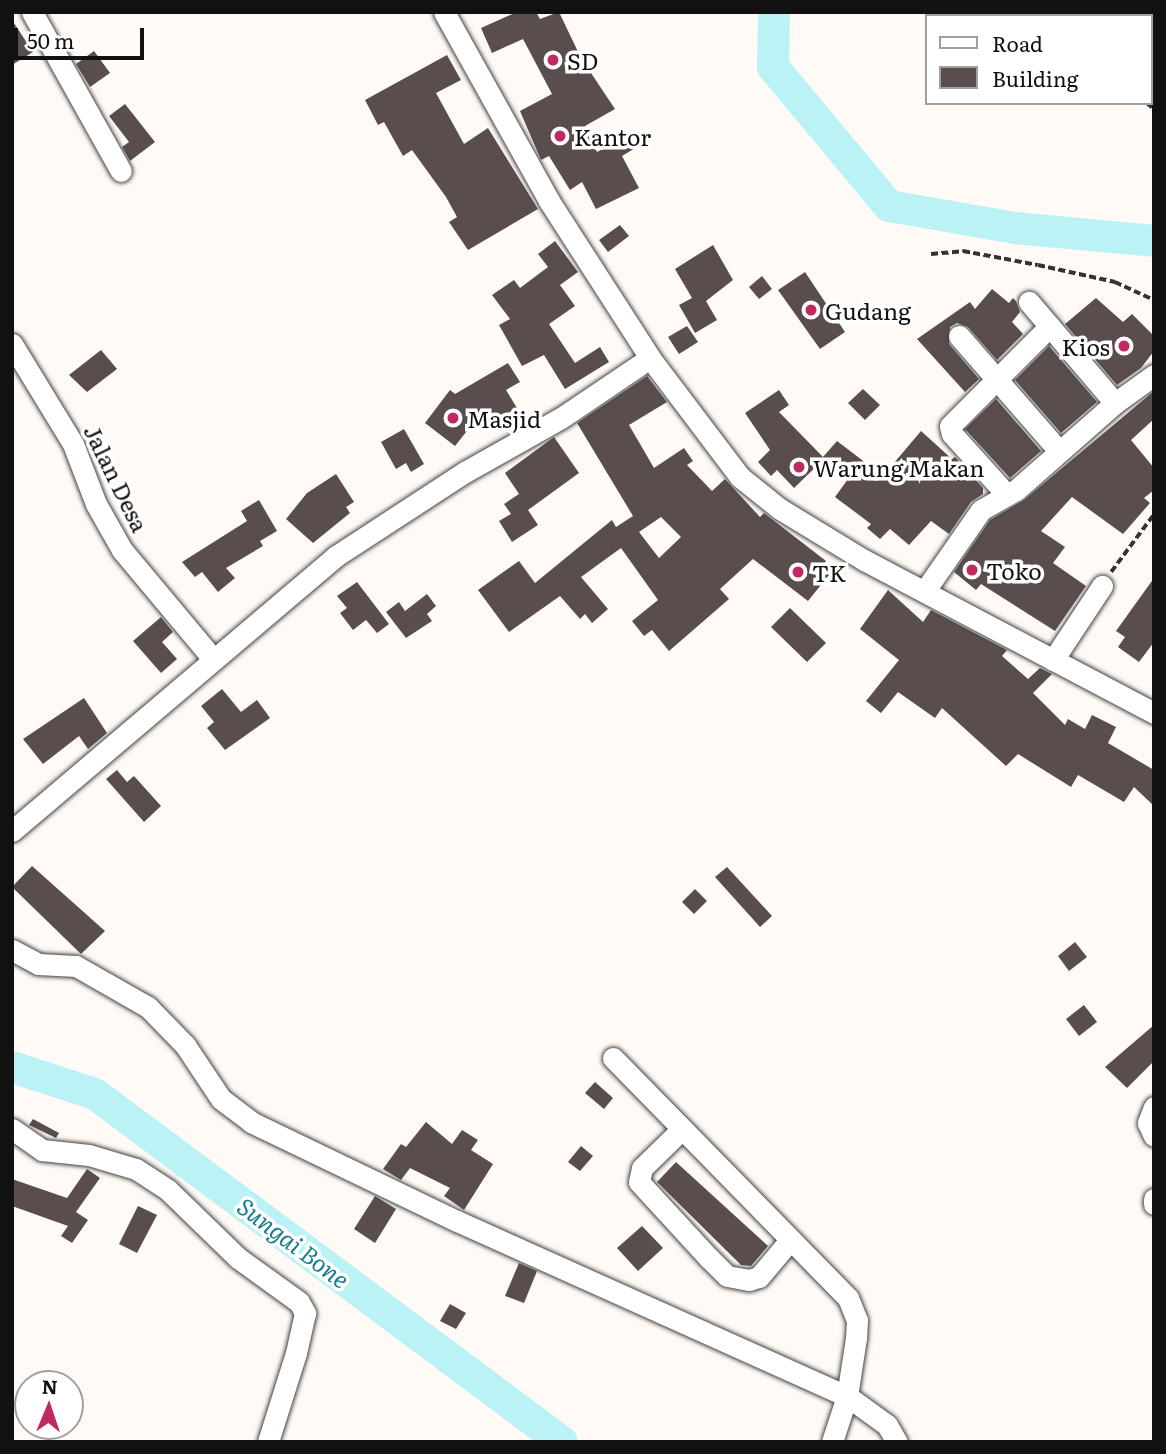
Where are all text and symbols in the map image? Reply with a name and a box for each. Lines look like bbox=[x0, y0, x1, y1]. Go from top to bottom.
scale bar bbox=[18, 14, 147, 58]
legend bbox=[925, 14, 1152, 105]
text: 50 m bbox=[27, 24, 74, 55]
text: Road bbox=[992, 27, 1043, 58]
place label: SD bbox=[567, 46, 598, 74]
marker: SD bbox=[545, 52, 561, 68]
text: Building bbox=[992, 62, 1078, 93]
place label: Kantor bbox=[574, 122, 651, 150]
marker: Kantor bbox=[552, 128, 568, 144]
place label: Gudang bbox=[825, 296, 911, 324]
marker: Gudang bbox=[803, 302, 819, 318]
place label: Kios bbox=[1061, 332, 1110, 360]
marker: Kios bbox=[1116, 338, 1132, 354]
place label: Masjid bbox=[467, 404, 541, 432]
marker: Masjid bbox=[445, 410, 461, 426]
street label: Jalan Desa bbox=[79, 420, 155, 536]
place label: Warung Makan bbox=[813, 453, 984, 481]
marker: Warung Makan bbox=[791, 459, 807, 475]
place label: Toko bbox=[986, 556, 1042, 584]
place label: TK bbox=[812, 558, 846, 586]
marker: Toko bbox=[964, 562, 980, 578]
marker: TK bbox=[790, 564, 806, 580]
water label: Sungai Bone bbox=[233, 1191, 355, 1293]
north arrow bbox=[14, 1370, 84, 1440]
text: N bbox=[41, 1372, 58, 1400]

